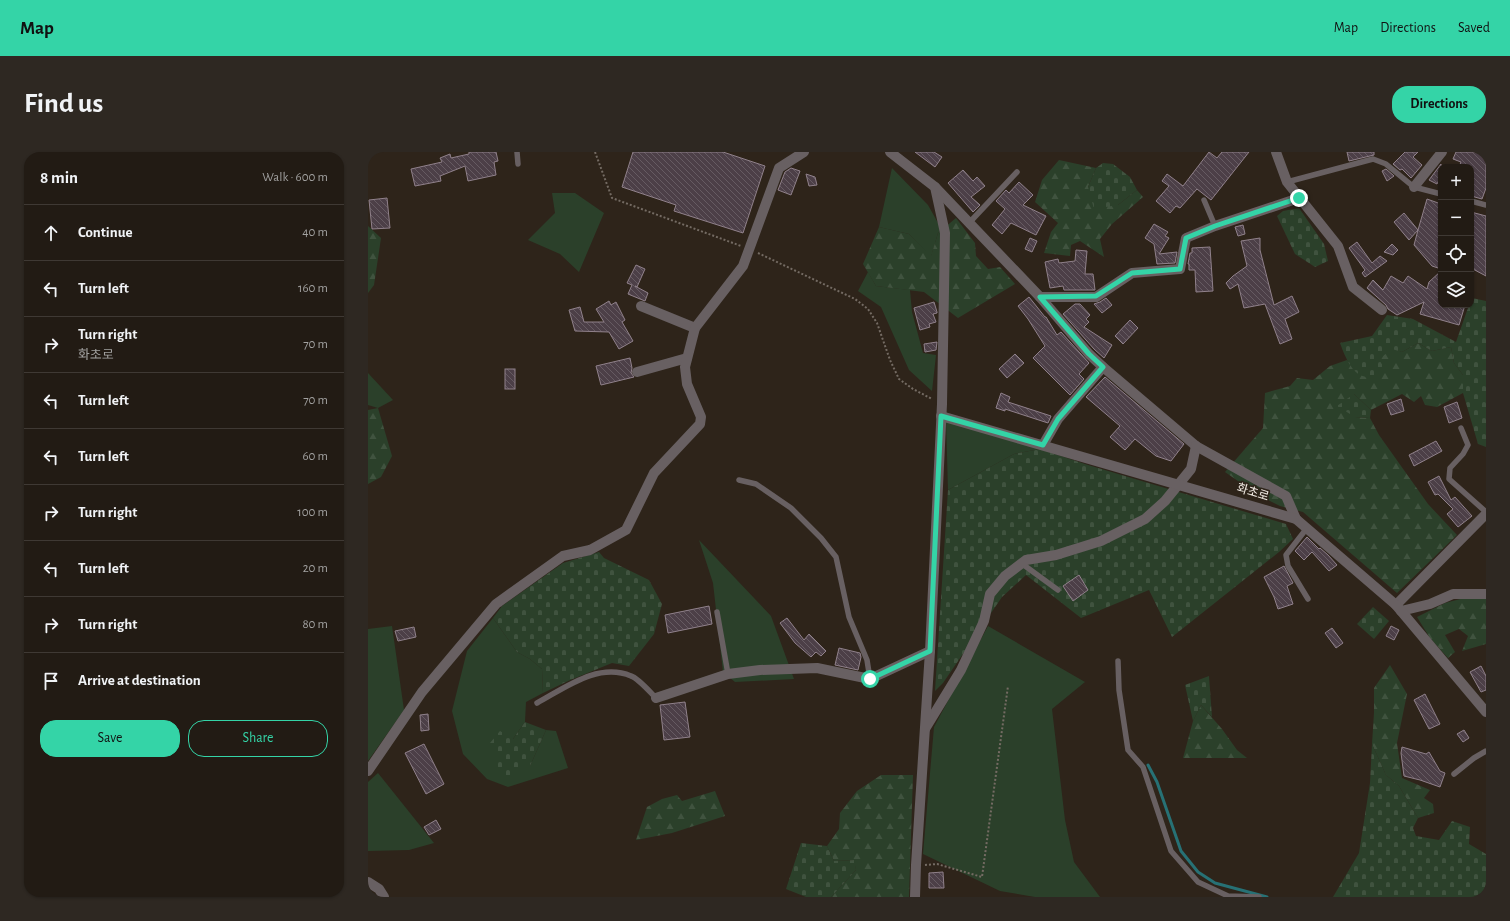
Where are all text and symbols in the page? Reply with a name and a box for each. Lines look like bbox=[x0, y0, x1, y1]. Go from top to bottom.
text: Map bbox=[20, 19, 54, 38]
text: Map bbox=[1334, 21, 1358, 35]
text: Directions bbox=[1380, 21, 1436, 35]
text: Saved bbox=[1458, 21, 1490, 35]
button: Directions bbox=[1392, 86, 1486, 123]
text: Find us bbox=[24, 90, 103, 118]
map controls bbox=[1438, 164, 1474, 308]
button: + bbox=[1438, 164, 1474, 200]
text: 8 min bbox=[40, 169, 78, 186]
text: Walk · 600 m bbox=[262, 171, 328, 184]
route end bbox=[1290, 189, 1308, 207]
button: − bbox=[1438, 200, 1474, 236]
icon: ahead bbox=[40, 222, 62, 244]
text: Continue bbox=[78, 225, 133, 240]
text: 40 m bbox=[302, 226, 328, 239]
button: locate bbox=[1438, 236, 1474, 272]
button: layers bbox=[1438, 272, 1474, 308]
icon: left bbox=[40, 278, 62, 300]
text: Turn left bbox=[78, 281, 129, 296]
text: 160 m bbox=[298, 282, 328, 295]
text: Turn right bbox=[78, 327, 137, 342]
icon: right bbox=[40, 334, 62, 356]
text: 70 m bbox=[303, 338, 328, 351]
text: 화초로 bbox=[78, 349, 114, 362]
icon: left bbox=[40, 390, 62, 412]
text: Turn left bbox=[78, 393, 129, 408]
text: 70 m bbox=[303, 394, 328, 407]
icon: left bbox=[40, 446, 62, 468]
text: Turn left bbox=[78, 449, 129, 464]
text: 60 m bbox=[302, 450, 328, 463]
street label: 화초로 bbox=[1235, 481, 1271, 503]
icon: right bbox=[40, 502, 62, 524]
text: Turn right bbox=[78, 505, 137, 520]
text: 100 m bbox=[297, 506, 328, 519]
icon: left bbox=[40, 558, 62, 580]
text: Turn left bbox=[78, 561, 129, 576]
text: 20 m bbox=[303, 562, 328, 575]
icon: right bbox=[40, 614, 62, 636]
text: Turn right bbox=[78, 617, 137, 632]
text: 80 m bbox=[302, 618, 328, 631]
icon: arrive bbox=[40, 670, 62, 692]
route start bbox=[861, 670, 879, 688]
text: Arrive at destination bbox=[78, 673, 201, 688]
button: Save bbox=[40, 720, 180, 757]
button: Share bbox=[188, 720, 328, 757]

